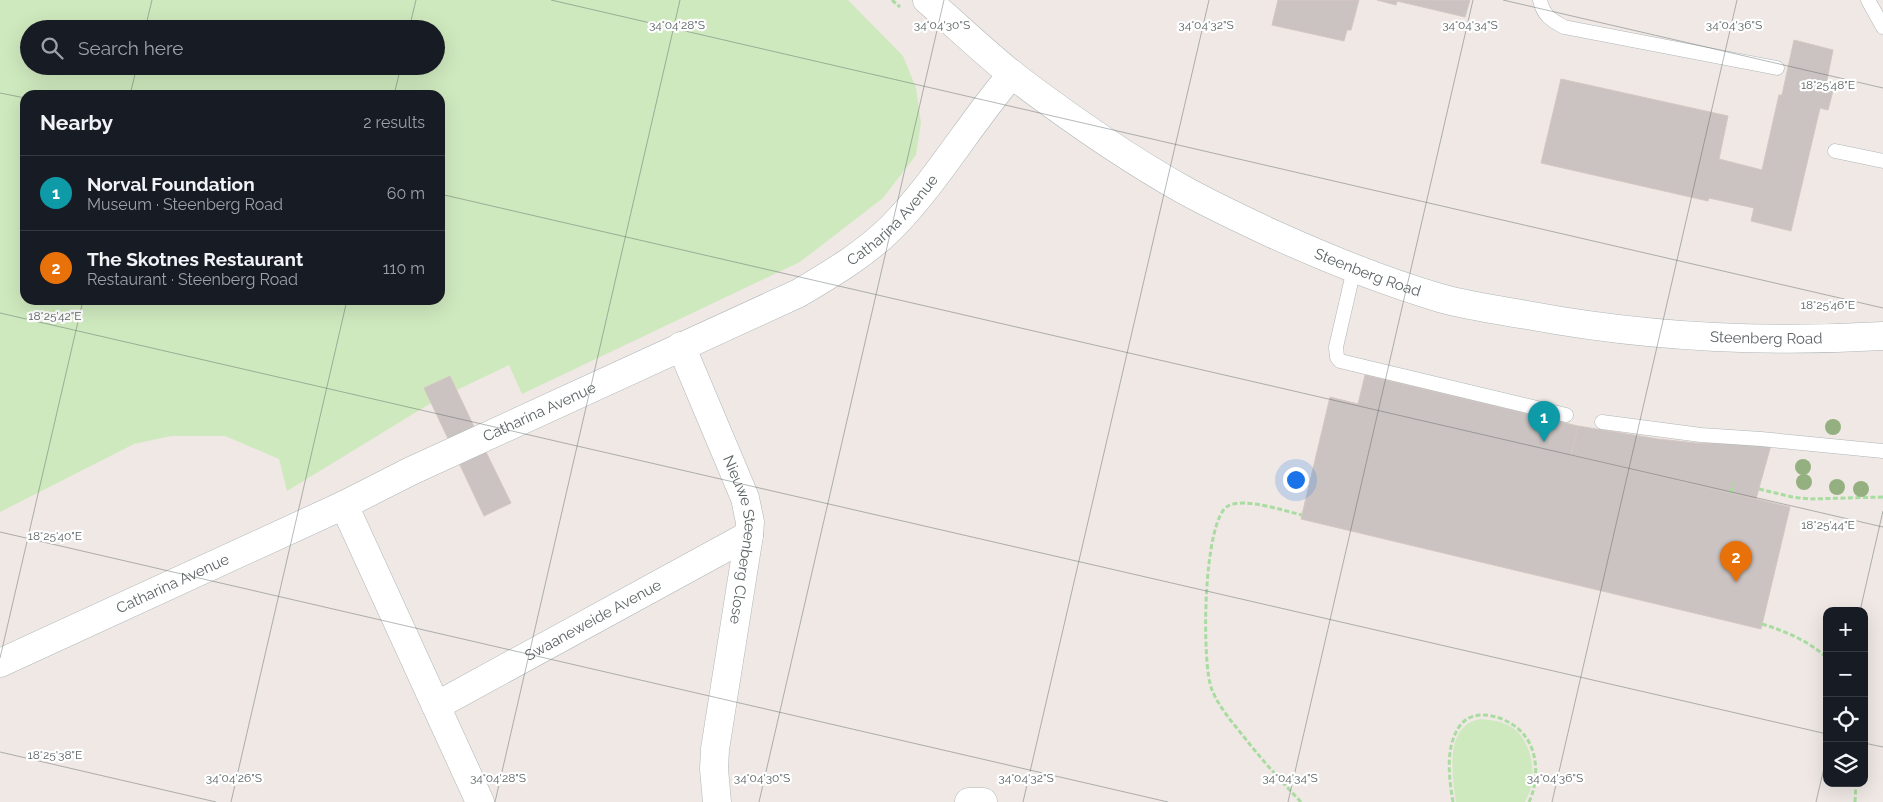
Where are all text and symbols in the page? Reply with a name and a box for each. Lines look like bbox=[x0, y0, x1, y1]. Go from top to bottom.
text: 34°04'28"S bbox=[649, 18, 705, 32]
text: 34°04'30"S bbox=[914, 18, 970, 32]
text: 34°04'32"S bbox=[1178, 18, 1234, 32]
text: 34°04'34"S bbox=[1442, 18, 1498, 32]
text: 34°04'36"S bbox=[1706, 18, 1762, 32]
search box bbox=[20, 20, 445, 75]
icon: search bbox=[38, 34, 66, 62]
text: Search here bbox=[78, 37, 184, 59]
text: 18°25'48"E bbox=[1801, 78, 1855, 92]
text: Nearby bbox=[40, 110, 113, 135]
text: 2 results bbox=[363, 113, 425, 132]
street label: Catharina Avenue bbox=[844, 171, 942, 270]
text: Norval Foundation bbox=[87, 173, 255, 195]
text: 1 bbox=[52, 184, 60, 203]
text: 60 m bbox=[387, 184, 425, 203]
text: Museum · Steenberg Road bbox=[87, 195, 283, 214]
street label: Steenberg Road bbox=[1312, 244, 1423, 301]
text: The Skotnes Restaurant bbox=[87, 248, 303, 270]
text: 2 bbox=[51, 259, 61, 278]
text: 110 m bbox=[383, 259, 425, 278]
text: Restaurant · Steenberg Road bbox=[87, 270, 298, 289]
text: 18°25'46"E bbox=[1801, 298, 1855, 312]
text: 18°25'42"E bbox=[28, 309, 82, 323]
street label: Steenberg Road bbox=[1710, 328, 1823, 348]
street label: Catharina Avenue bbox=[480, 378, 599, 446]
pin: 1 bbox=[1528, 401, 1560, 442]
street label: Nieuwe Steenberg Close bbox=[719, 453, 759, 626]
your location bbox=[1283, 467, 1309, 493]
text: 18°25'44"E bbox=[1801, 518, 1855, 532]
text: 18°25'40"E bbox=[28, 529, 82, 543]
pin: 2 bbox=[1720, 541, 1752, 582]
street label: Catharina Avenue bbox=[113, 550, 232, 617]
street label: Swaaneweide Avenue bbox=[522, 576, 665, 665]
map controls bbox=[1823, 607, 1868, 787]
button: + bbox=[1823, 607, 1868, 652]
button: − bbox=[1823, 652, 1868, 697]
button: locate bbox=[1823, 697, 1868, 742]
button: layers bbox=[1823, 742, 1868, 787]
text: 18°25'38"E bbox=[28, 748, 82, 762]
text: 34°04'26"S bbox=[206, 771, 262, 785]
text: 34°04'28"S bbox=[470, 771, 526, 785]
text: 34°04'30"S bbox=[734, 771, 790, 785]
text: 34°04'32"S bbox=[998, 771, 1054, 785]
text: 34°04'34"S bbox=[1262, 771, 1318, 785]
text: 34°04'36"S bbox=[1527, 771, 1583, 785]

